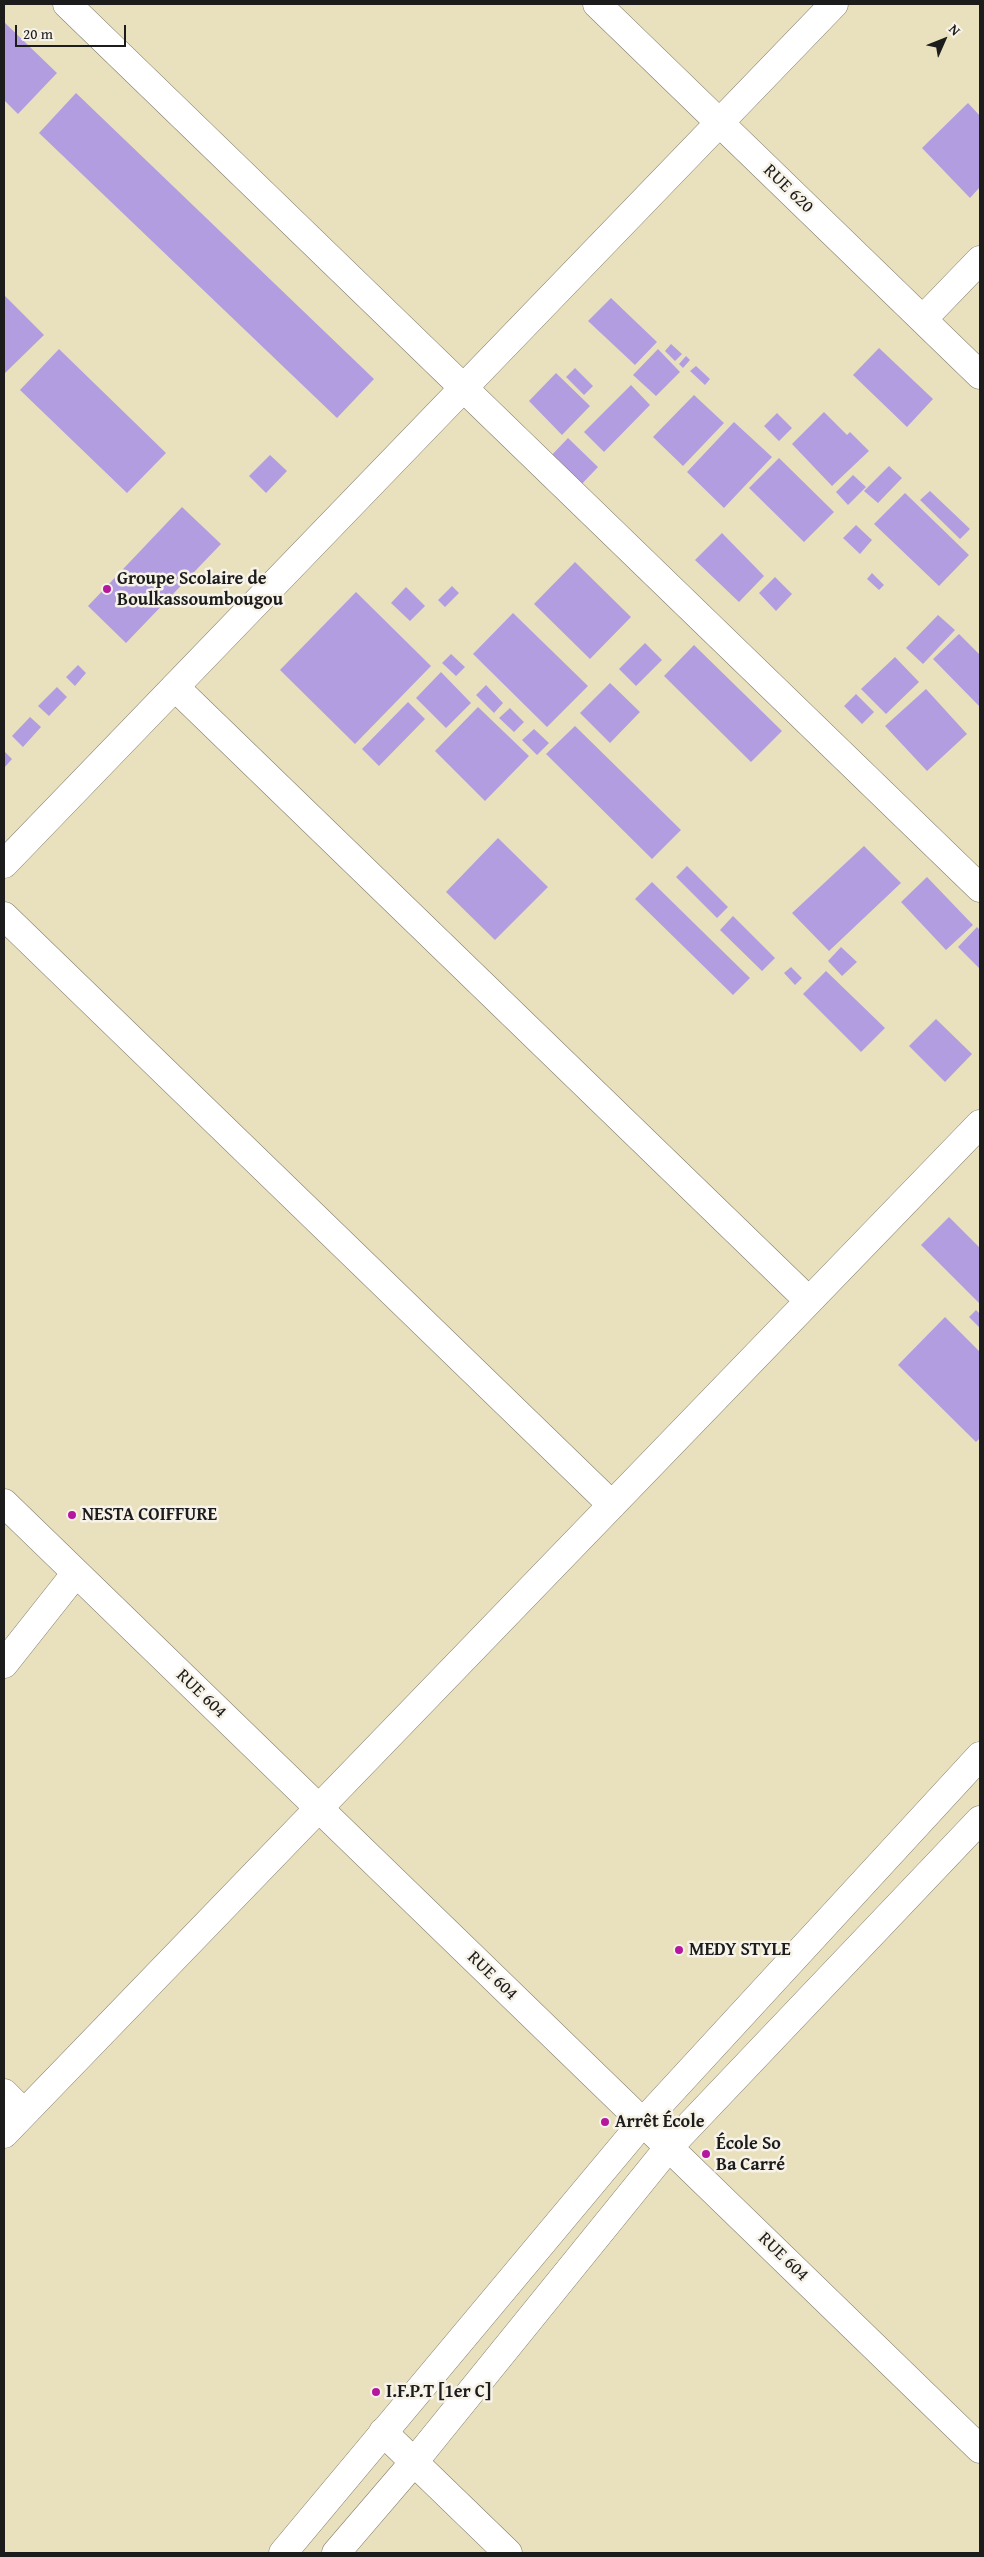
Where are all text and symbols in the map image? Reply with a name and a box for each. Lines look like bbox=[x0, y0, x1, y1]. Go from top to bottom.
scale bar bbox=[18, 15, 129, 47]
north arrow bbox=[919, 15, 969, 65]
text: N bbox=[944, 19, 965, 40]
text: 20 m bbox=[23, 23, 53, 44]
street label: RUE 620 bbox=[758, 160, 818, 218]
place label: Groupe Scolaire de Boulkassoumbougou bbox=[117, 568, 283, 610]
marker: Groupe Scolaire de Boulkassoumbougou bbox=[101, 583, 113, 595]
place label: NESTA COIFFURE bbox=[82, 1504, 217, 1526]
marker: NESTA COIFFURE bbox=[66, 1509, 78, 1521]
street label: RUE 604 bbox=[171, 1665, 231, 1723]
place label: MEDY STYLE bbox=[689, 1939, 791, 1961]
marker: MEDY STYLE bbox=[673, 1944, 685, 1956]
street label: RUE 604 bbox=[462, 1947, 522, 2005]
place label: Arrêt École bbox=[615, 2111, 705, 2133]
marker: Arrêt École bbox=[599, 2116, 611, 2128]
place label: École So Ba Carré bbox=[716, 2133, 785, 2176]
marker: École So Ba Carré bbox=[700, 2148, 712, 2160]
street label: RUE 604 bbox=[753, 2228, 813, 2286]
place label: I.F.P.T [1er C] bbox=[386, 2381, 491, 2403]
marker: I.F.P.T [1er C] bbox=[370, 2386, 382, 2398]

